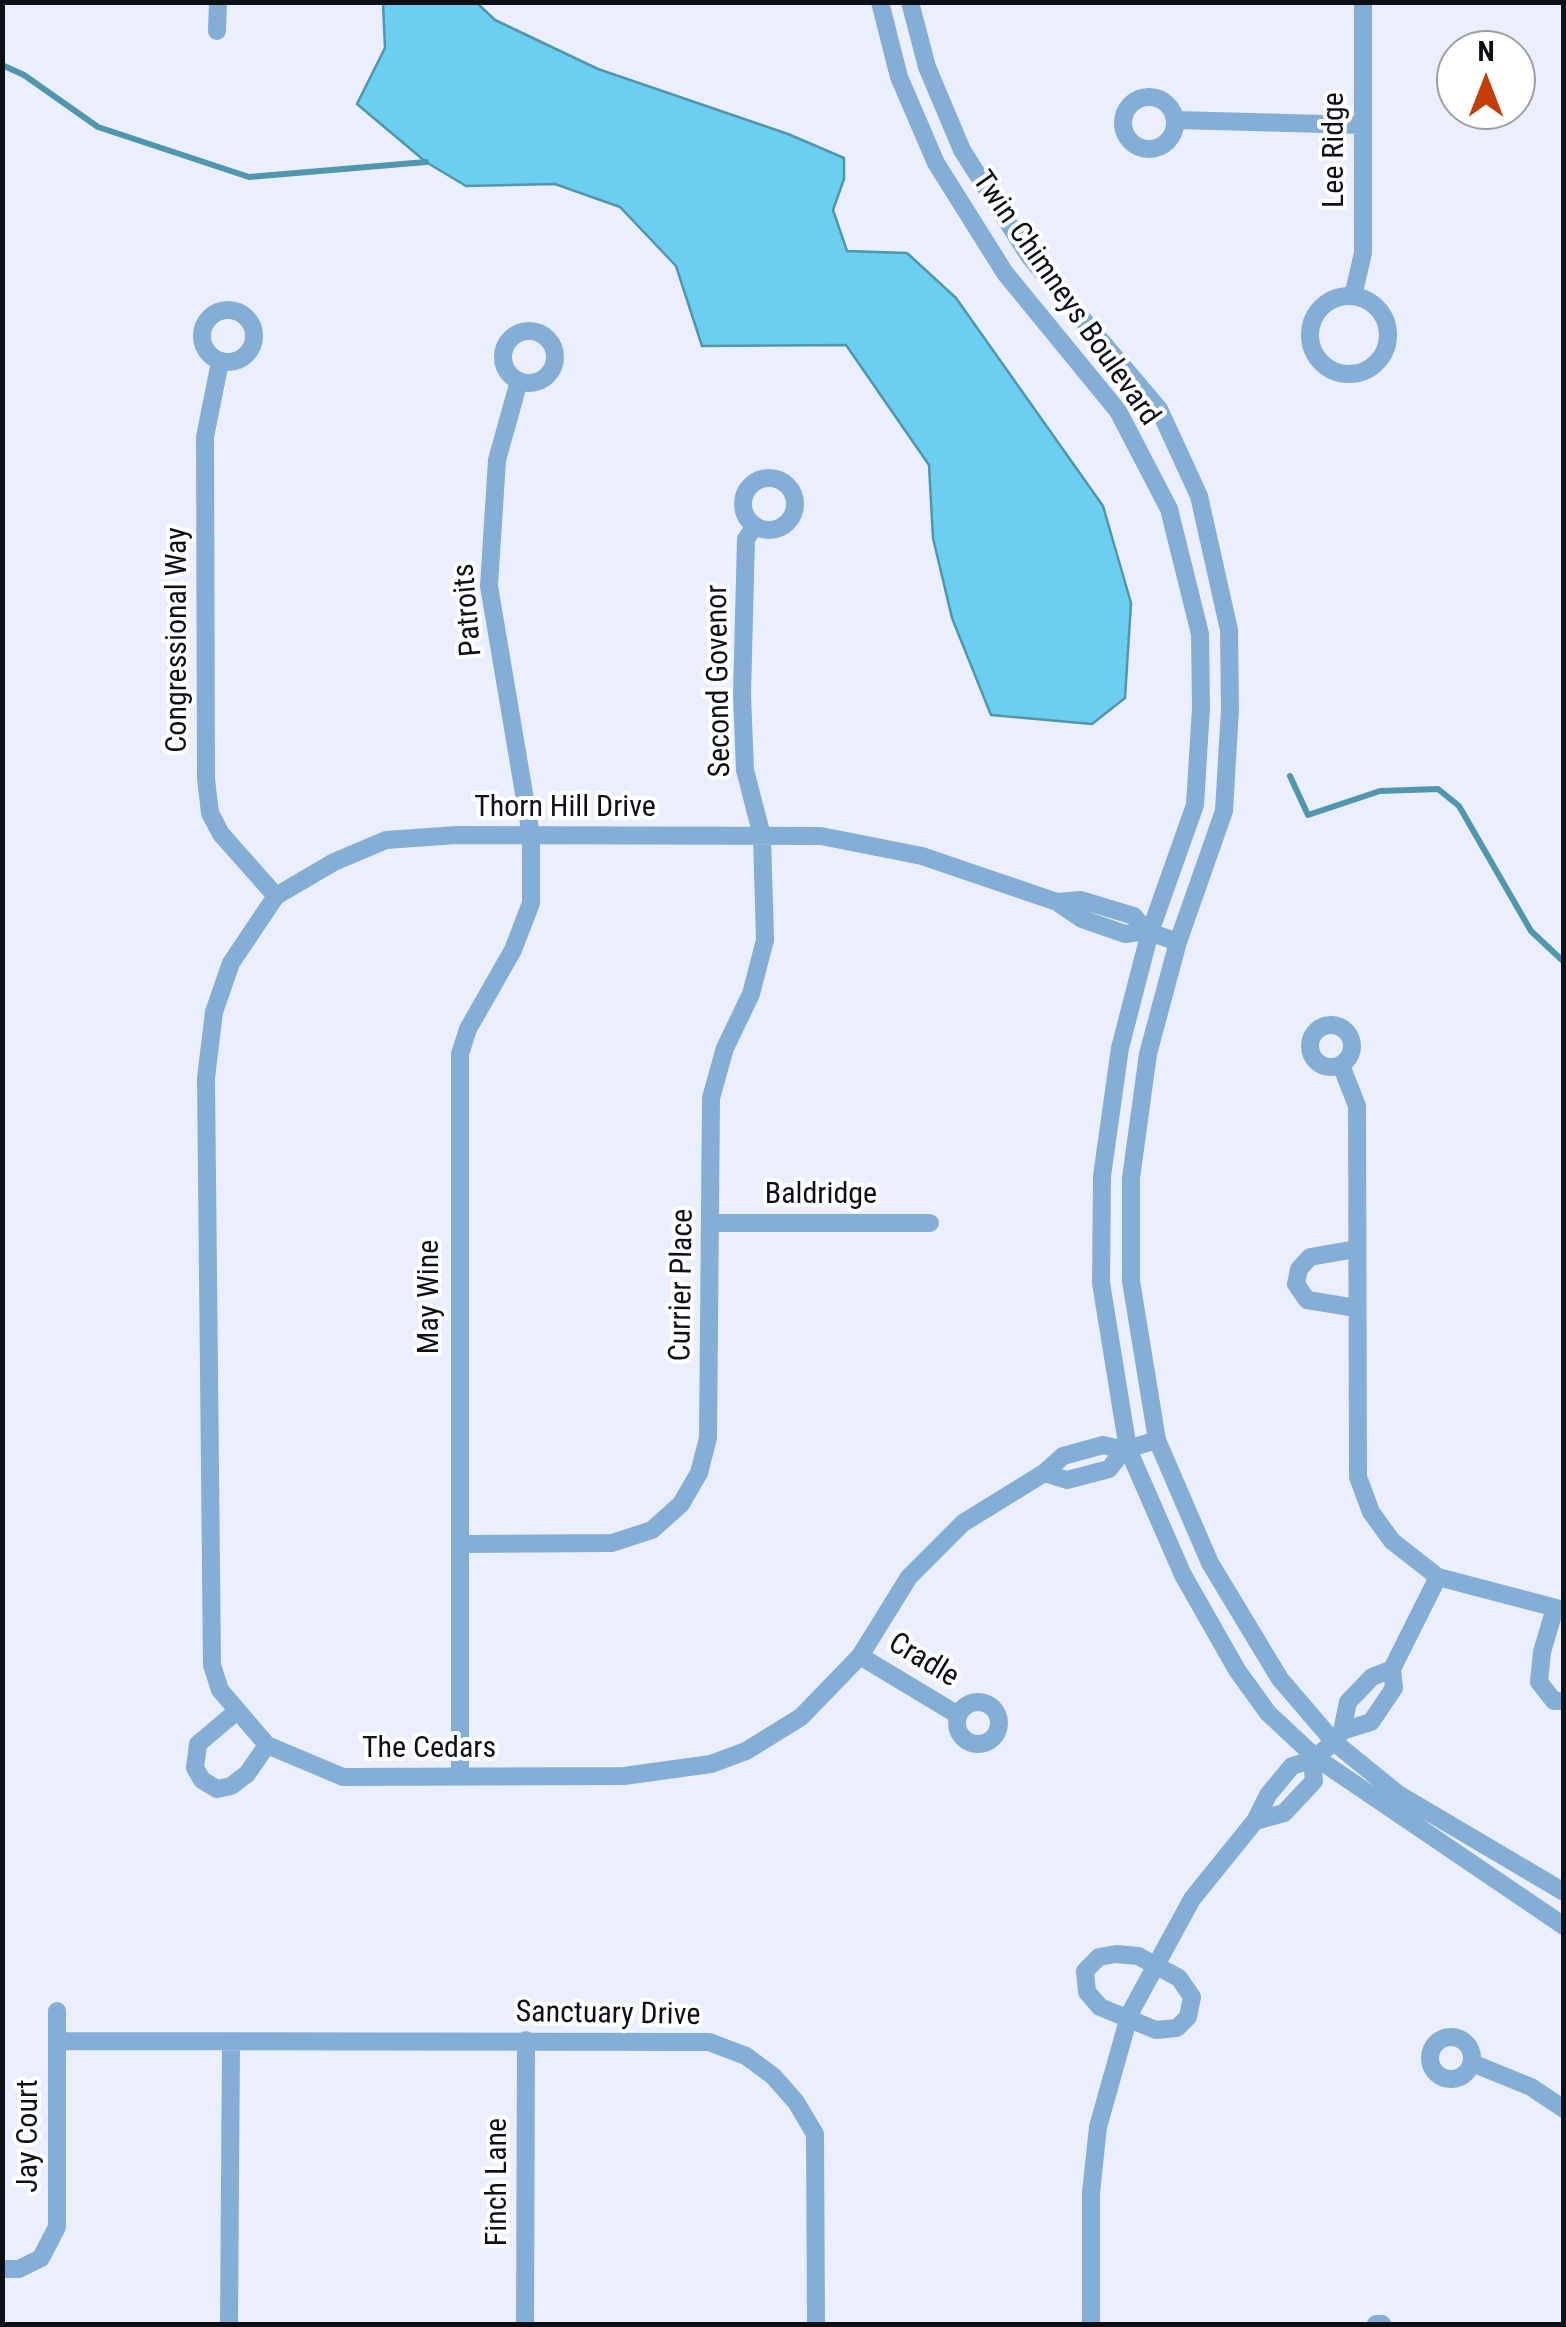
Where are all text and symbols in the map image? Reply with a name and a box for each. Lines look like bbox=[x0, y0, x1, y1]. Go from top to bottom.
north arrow bbox=[1436, 30, 1536, 130]
text: N bbox=[1477, 35, 1495, 68]
street label: Lee Ridge bbox=[1317, 92, 1353, 208]
street label: Twin Chimneys Boulevard bbox=[964, 165, 1166, 433]
street label: Congressional Way bbox=[160, 527, 196, 753]
street label: Patroits bbox=[447, 562, 491, 658]
street label: Second Govenor bbox=[700, 584, 740, 778]
street label: Thorn Hill Drive bbox=[474, 790, 656, 826]
street label: Baldridge bbox=[765, 1177, 877, 1213]
street label: Currier Place bbox=[664, 1208, 702, 1362]
street label: May Wine bbox=[412, 1240, 448, 1354]
street label: Cradle bbox=[881, 1626, 965, 1696]
street label: The Cedars bbox=[362, 1731, 496, 1767]
street label: Sanctuary Drive bbox=[515, 1995, 701, 2035]
street label: Jay Court bbox=[11, 2079, 47, 2193]
street label: Finch Lane bbox=[480, 2118, 516, 2246]

